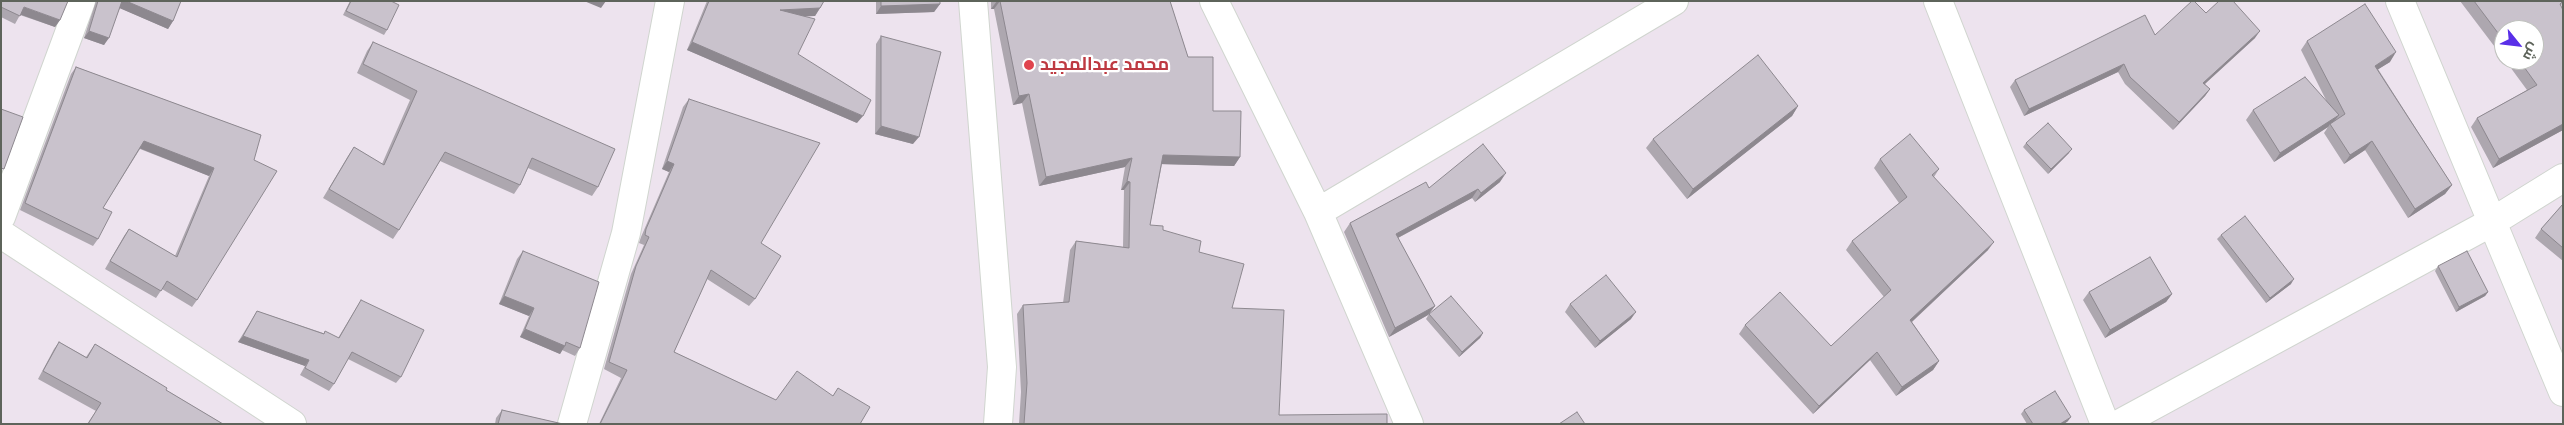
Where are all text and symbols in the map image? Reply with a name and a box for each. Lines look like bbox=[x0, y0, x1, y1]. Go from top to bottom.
north arrow bbox=[2494, 20, 2544, 70]
text: ش bbox=[2520, 40, 2543, 64]
place label: محمد عبدالمجيد bbox=[1040, 54, 1169, 76]
marker: محمد عبدالمجيد bbox=[1022, 58, 1036, 72]

